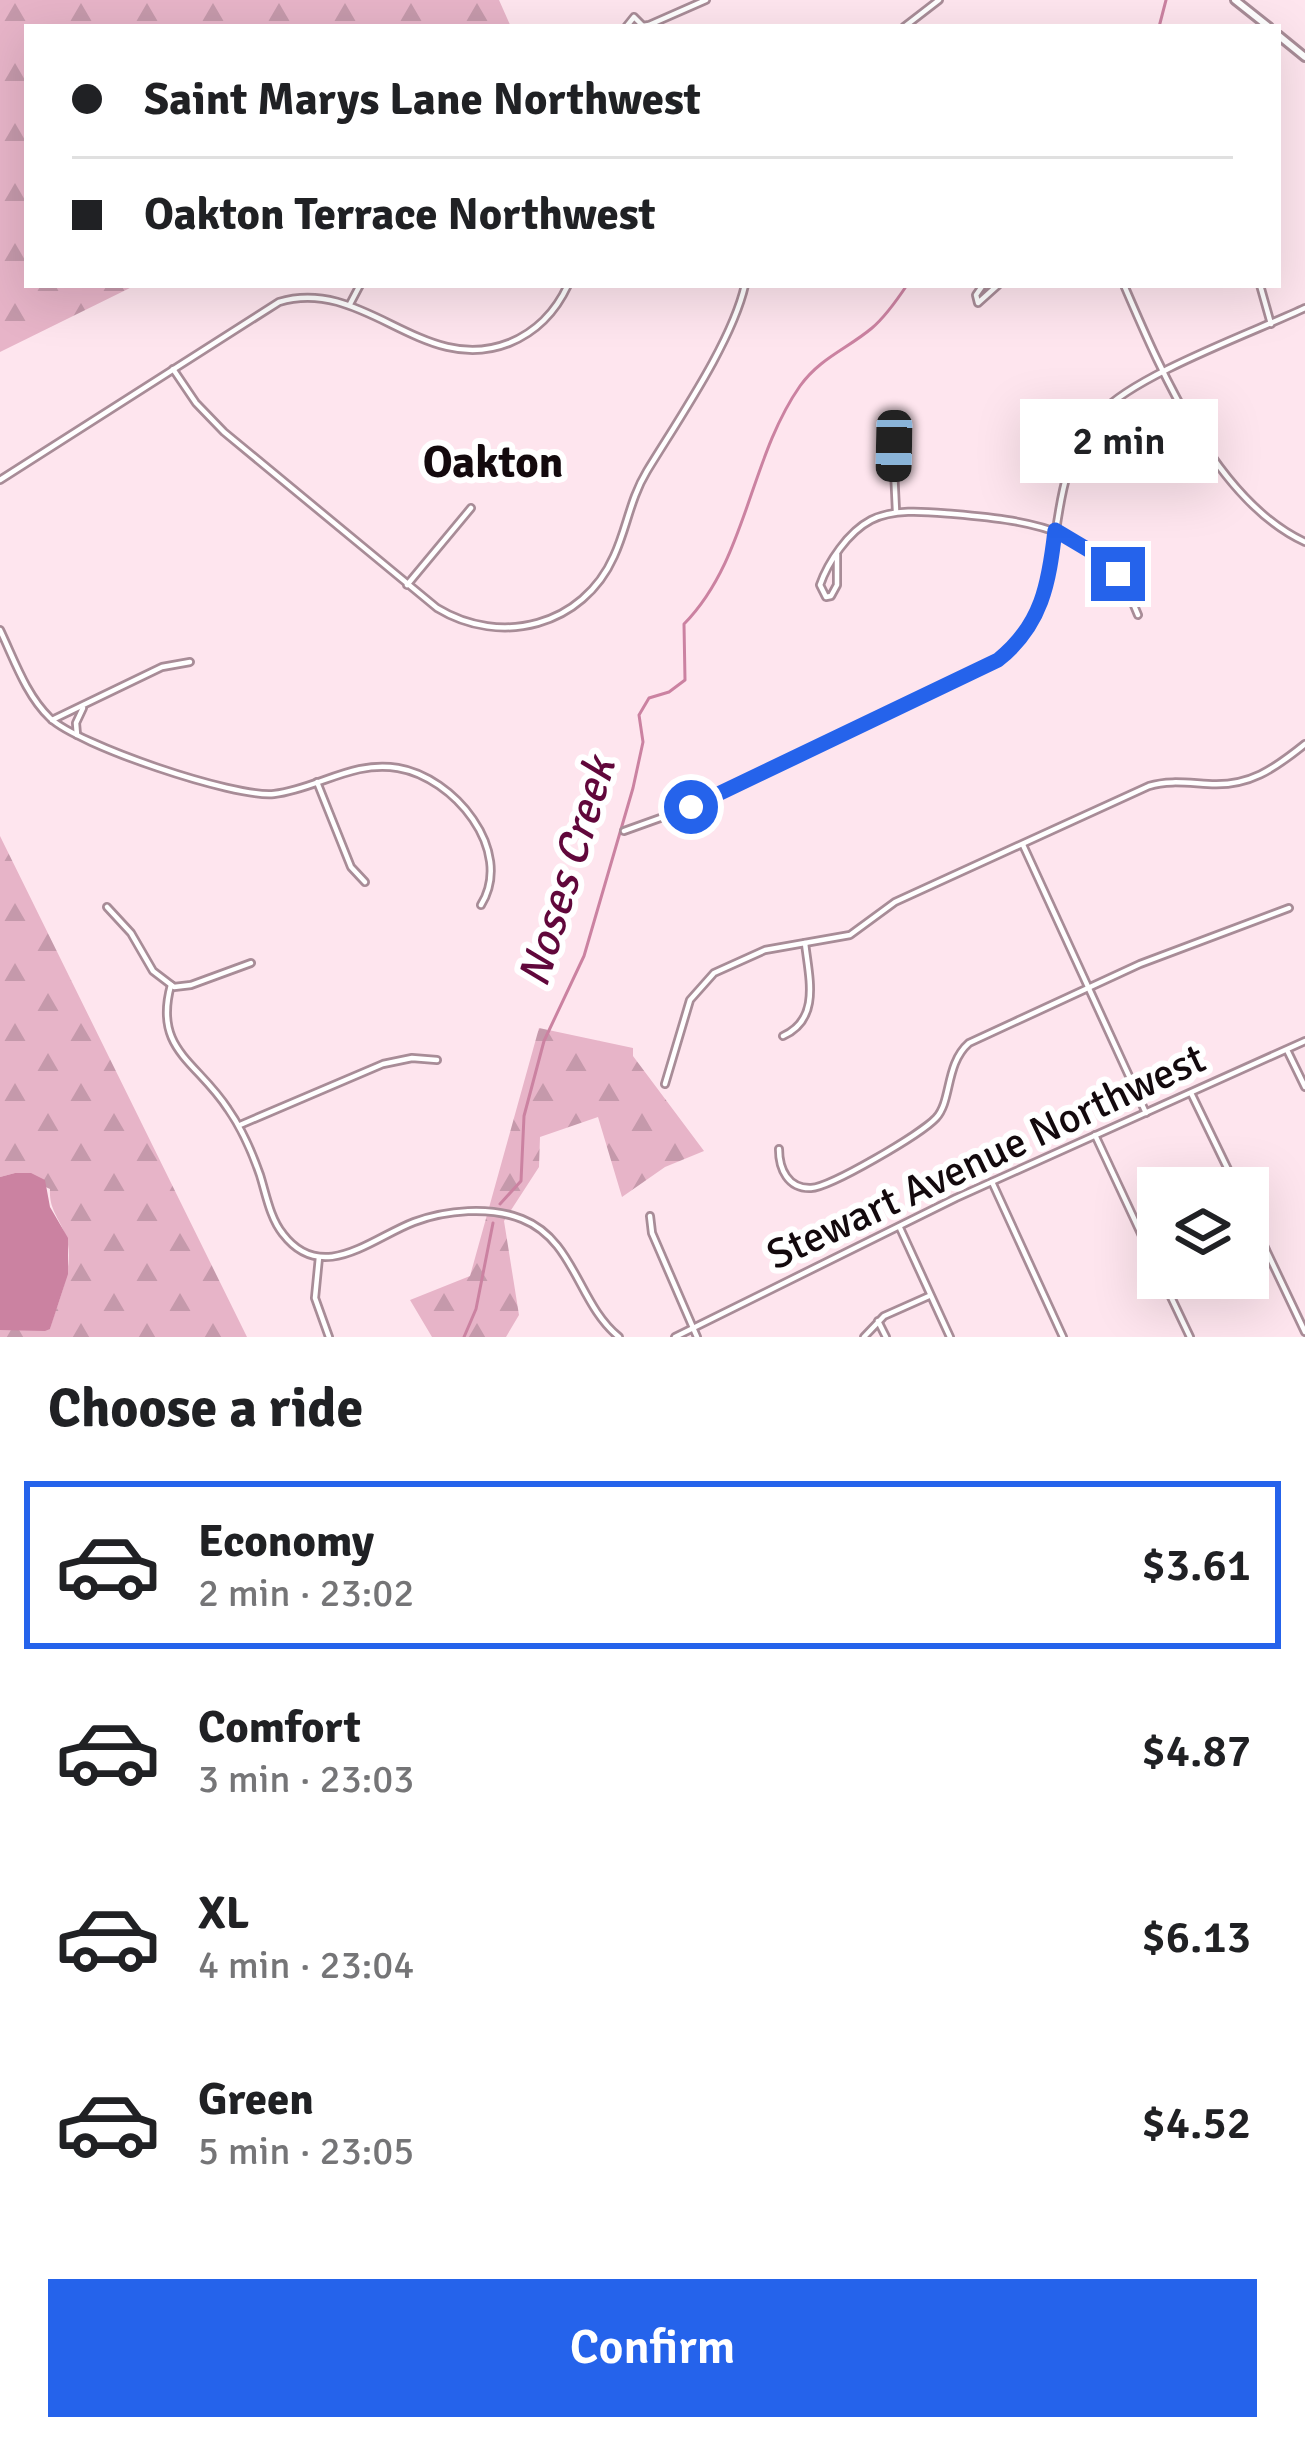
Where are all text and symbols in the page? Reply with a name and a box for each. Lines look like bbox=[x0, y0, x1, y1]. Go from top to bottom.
text: Saint Marys Lane Northwest bbox=[144, 72, 701, 127]
text: Oakton Terrace Northwest bbox=[144, 187, 656, 242]
callout: 2 min bbox=[1019, 400, 1217, 484]
car bbox=[875, 410, 913, 482]
text: 2 min bbox=[1072, 417, 1166, 465]
district label: Oakton bbox=[423, 435, 563, 490]
route end bbox=[1091, 547, 1145, 601]
water label: Noses Creek bbox=[506, 748, 629, 993]
route start bbox=[664, 780, 718, 834]
street label: Stewart Avenue Northwest bbox=[759, 1033, 1213, 1281]
map controls bbox=[1137, 1167, 1269, 1299]
button: layers bbox=[1137, 1167, 1269, 1299]
text: Choose a ride bbox=[48, 1375, 363, 1442]
icon: car bbox=[54, 1511, 162, 1619]
text: Economy bbox=[198, 1514, 374, 1569]
text: $3.61 bbox=[1141, 1538, 1251, 1593]
text: 2 min · 23:02 bbox=[198, 1569, 414, 1617]
icon: car bbox=[54, 1697, 162, 1805]
text: Comfort bbox=[198, 1700, 361, 1755]
text: $4.87 bbox=[1141, 1724, 1251, 1779]
text: 3 min · 23:03 bbox=[198, 1755, 414, 1803]
icon: car bbox=[54, 1883, 162, 1991]
text: XL bbox=[198, 1886, 249, 1941]
text: $6.13 bbox=[1141, 1910, 1251, 1965]
text: 4 min · 23:04 bbox=[198, 1941, 414, 1989]
icon: car bbox=[54, 2069, 162, 2177]
text: Green bbox=[198, 2072, 314, 2127]
text: $4.52 bbox=[1141, 2096, 1251, 2151]
text: 5 min · 23:05 bbox=[198, 2127, 414, 2175]
button: Confirm bbox=[48, 2279, 1257, 2417]

